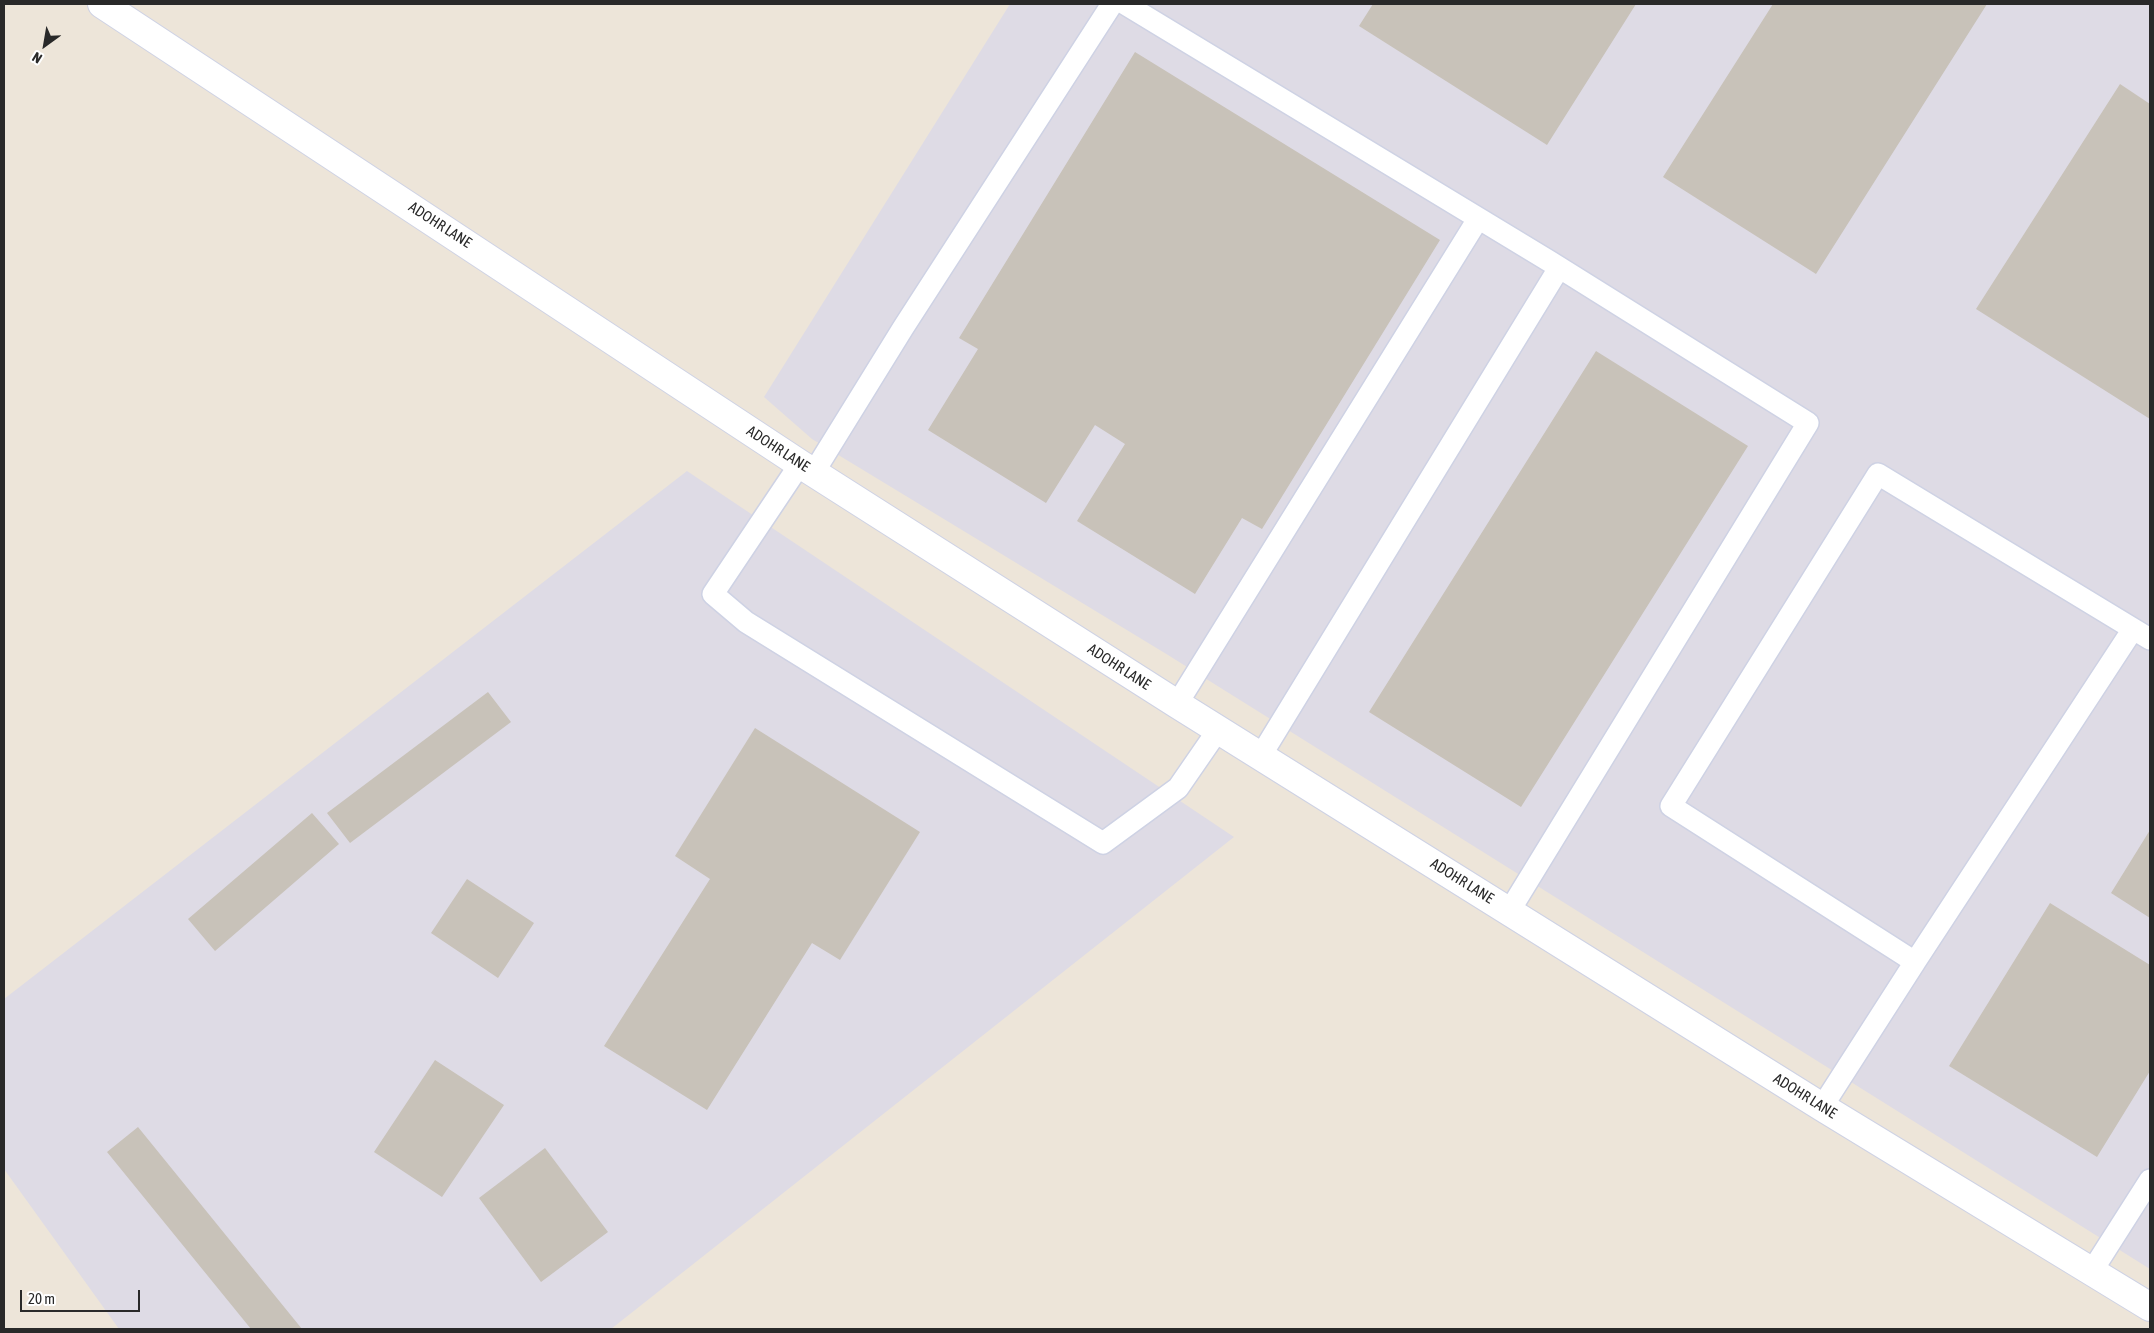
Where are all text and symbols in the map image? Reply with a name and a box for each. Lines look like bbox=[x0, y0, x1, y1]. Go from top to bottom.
north arrow bbox=[20, 20, 70, 70]
text: N bbox=[29, 49, 45, 67]
street label: ADOHR LANE bbox=[405, 198, 475, 252]
street label: ADOHR LANE bbox=[743, 422, 813, 476]
street label: ADOHR LANE bbox=[1084, 640, 1154, 694]
street label: ADOHR LANE bbox=[1427, 855, 1497, 907]
street label: ADOHR LANE bbox=[1770, 1070, 1840, 1122]
scale bar bbox=[22, 1280, 142, 1312]
text: 20 m bbox=[28, 1290, 55, 1307]

